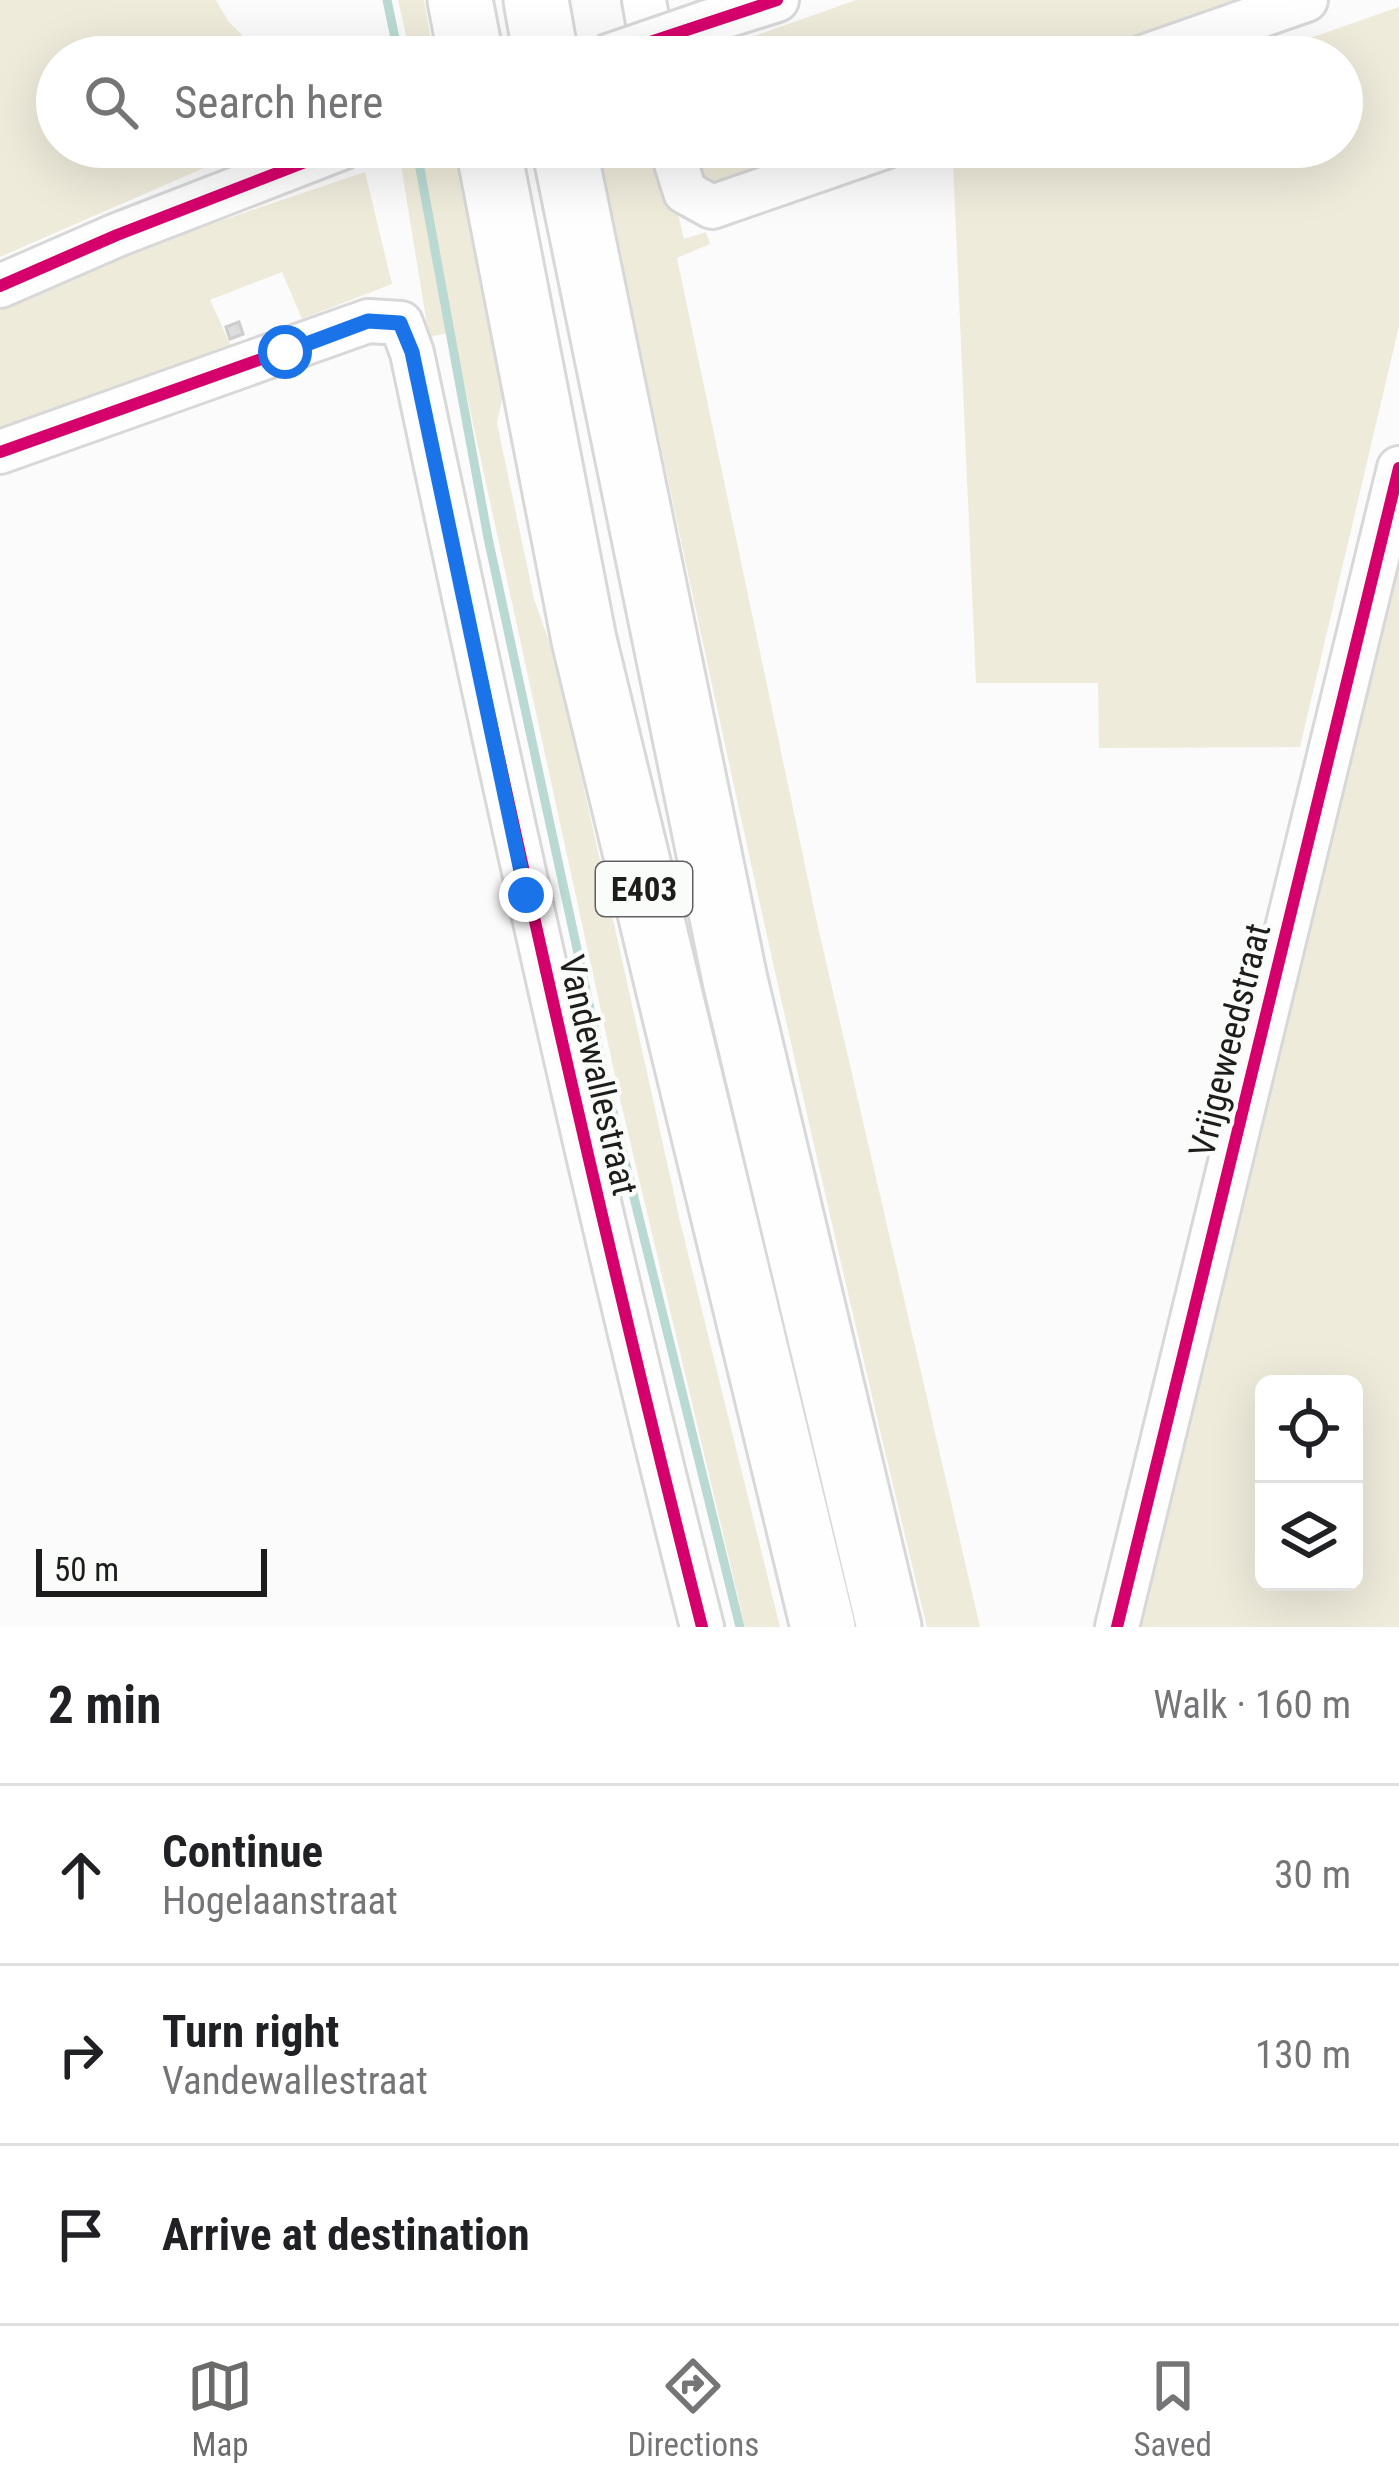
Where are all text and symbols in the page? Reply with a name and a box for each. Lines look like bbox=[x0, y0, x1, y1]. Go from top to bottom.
search box bbox=[36, 36, 1363, 168]
icon: search bbox=[78, 69, 144, 135]
text: Search here bbox=[174, 76, 383, 129]
route start bbox=[258, 325, 312, 379]
road number: E403 bbox=[596, 862, 692, 916]
route end bbox=[499, 868, 553, 922]
street label: Vrijgeweedstraat bbox=[1181, 919, 1279, 1161]
street label: Vandewallestraat bbox=[550, 951, 646, 1199]
map controls bbox=[1255, 1375, 1363, 1591]
button: locate bbox=[1255, 1375, 1363, 1483]
button: layers bbox=[1255, 1483, 1363, 1591]
scale bar bbox=[36, 1543, 267, 1596]
text: 50 m bbox=[54, 1550, 119, 1589]
text: 2 min bbox=[48, 1676, 161, 1735]
text: Walk · 160 m bbox=[1153, 1682, 1351, 1728]
text: Continue bbox=[162, 1825, 323, 1878]
icon: ahead bbox=[48, 1842, 114, 1908]
text: 30 m bbox=[1274, 1852, 1351, 1898]
text: Hogelaanstraat bbox=[162, 1878, 398, 1924]
text: Turn right bbox=[162, 2005, 339, 2058]
icon: right bbox=[48, 2022, 114, 2088]
text: 130 m bbox=[1255, 2032, 1351, 2078]
text: Vandewallestraat bbox=[162, 2058, 428, 2104]
icon: arrive bbox=[48, 2202, 114, 2268]
text: Arrive at destination bbox=[162, 2208, 530, 2261]
tab: Map bbox=[187, 2353, 253, 2464]
tab: Directions bbox=[627, 2353, 759, 2464]
tab: Saved bbox=[1133, 2353, 1212, 2464]

